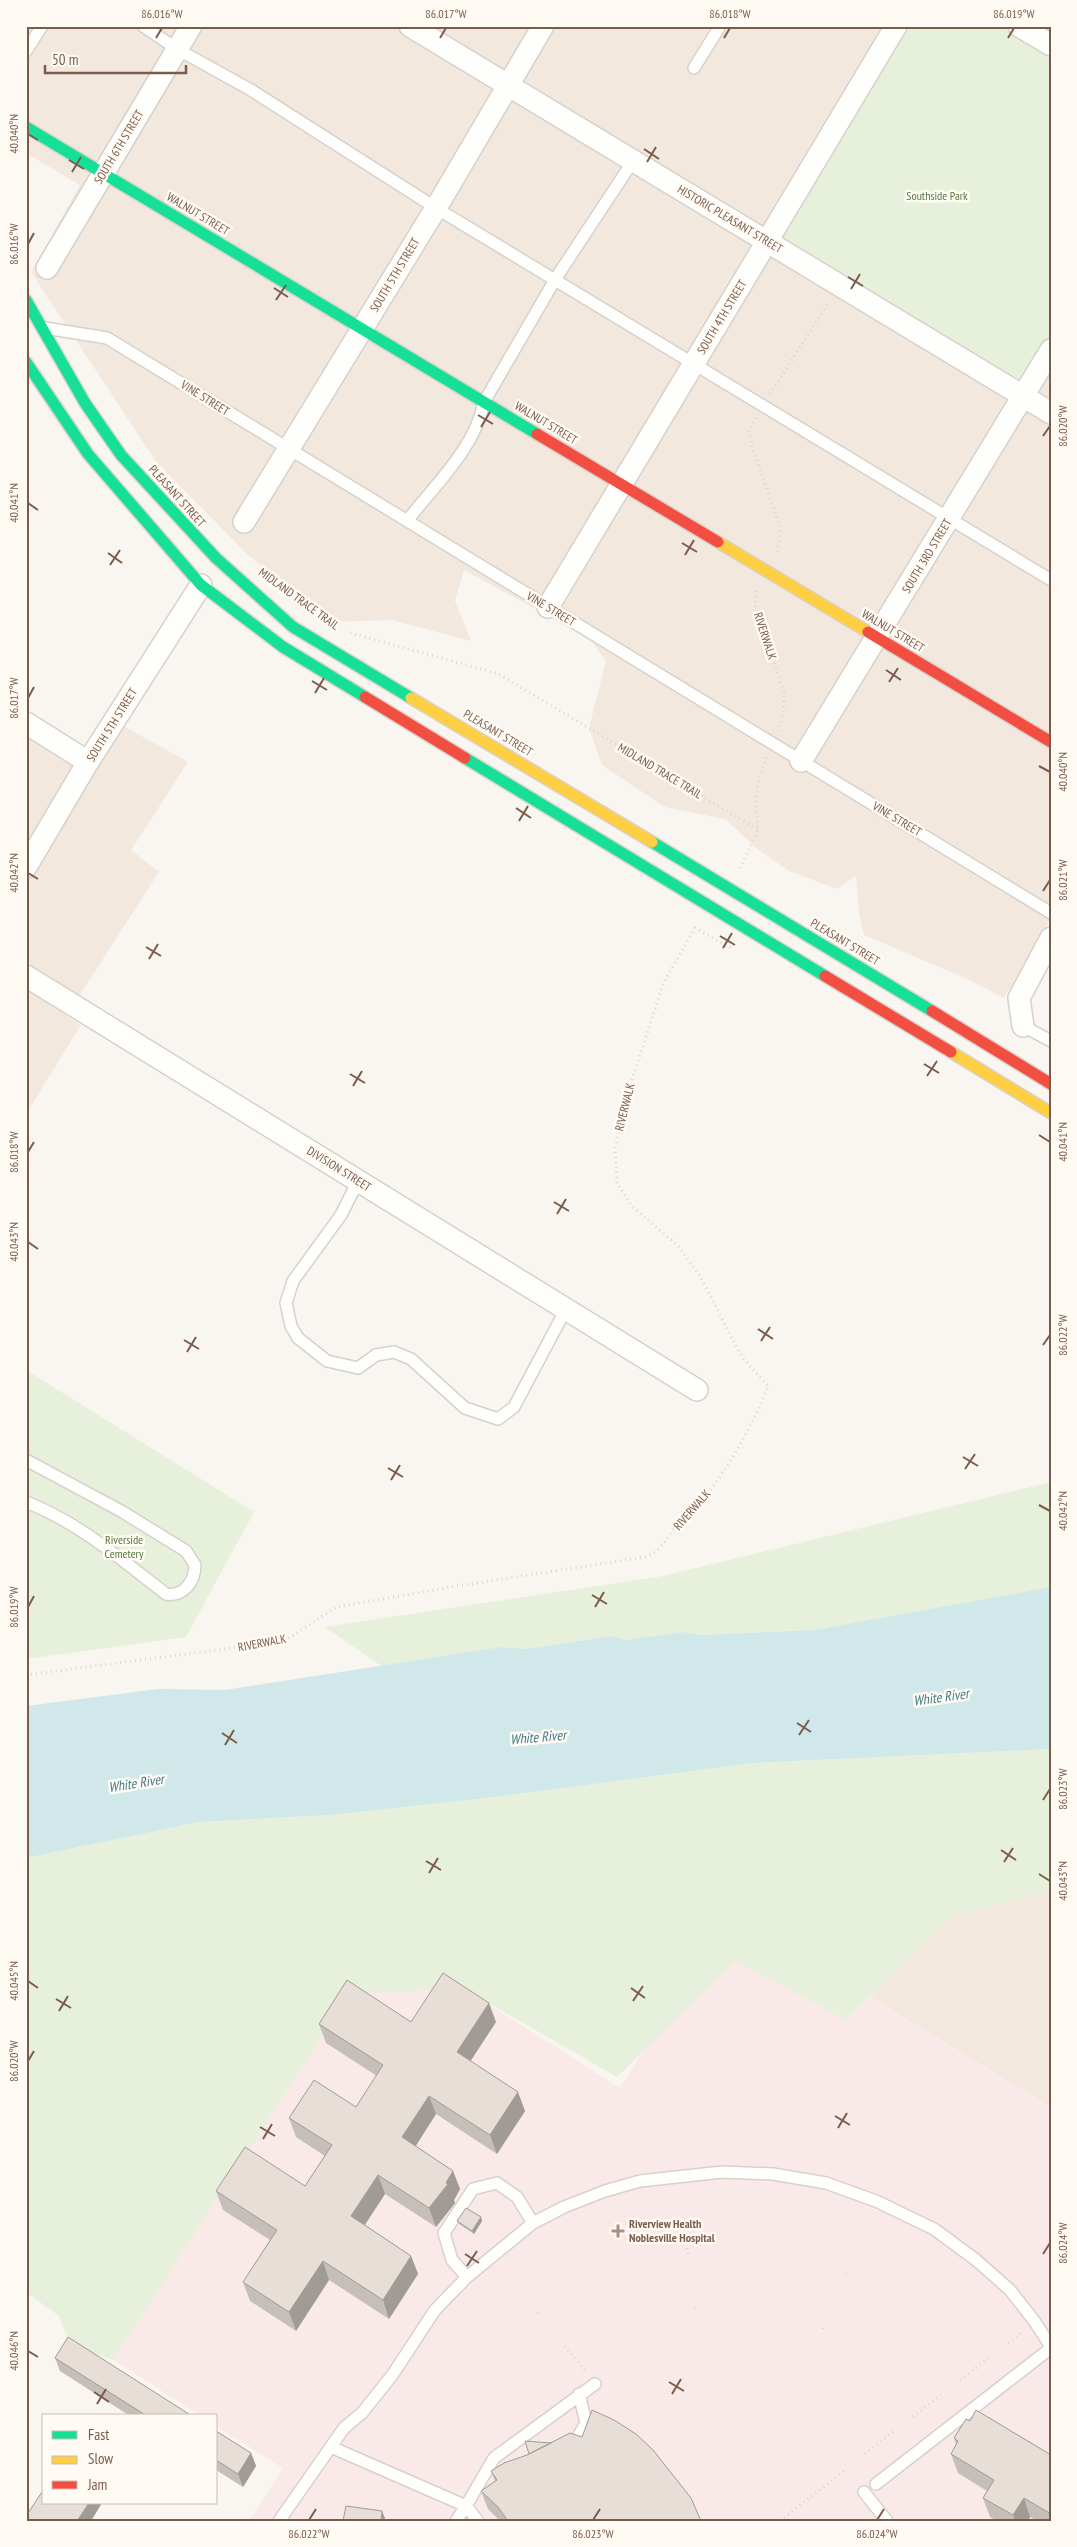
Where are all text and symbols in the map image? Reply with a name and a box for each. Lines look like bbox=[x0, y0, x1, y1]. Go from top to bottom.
text: 86.016°W bbox=[141, 6, 183, 21]
text: 86.017°W bbox=[425, 6, 467, 21]
text: 86.018°W bbox=[709, 6, 751, 21]
text: 86.019°W bbox=[993, 6, 1035, 21]
scale bar bbox=[45, 42, 186, 74]
text: 50 m bbox=[52, 50, 78, 69]
street label: SOUTH 6TH STREET bbox=[91, 106, 147, 187]
text: 40.040°N bbox=[6, 114, 21, 154]
street label: HISTORIC PLEASANT STREET bbox=[675, 181, 786, 256]
park label: Southside Park bbox=[906, 188, 968, 203]
street label: WALNUT STREET bbox=[164, 189, 233, 239]
text: 86.016°W bbox=[6, 223, 21, 265]
street label: SOUTH 5TH STREET bbox=[367, 234, 423, 315]
street label: SOUTH 4TH STREET bbox=[694, 276, 750, 357]
street label: VINE STREET bbox=[177, 376, 233, 419]
street label: WALNUT STREET bbox=[512, 398, 581, 448]
text: 86.020°W bbox=[1055, 405, 1070, 447]
street label: PLEASANT STREET bbox=[146, 462, 209, 530]
text: 40.041°N bbox=[6, 483, 21, 523]
street label: SOUTH 3RD STREET bbox=[898, 515, 955, 596]
street label: MIDLAND TRACE TRAIL bbox=[256, 564, 343, 633]
street label: VINE STREET bbox=[523, 588, 579, 629]
street label: WALNUT STREET bbox=[859, 606, 928, 656]
street label: RIVERWALK bbox=[751, 610, 780, 662]
text: 86.017°W bbox=[6, 677, 21, 719]
street label: SOUTH 5TH STREET bbox=[83, 685, 141, 764]
street label: PLEASANT STREET bbox=[461, 706, 536, 759]
street label: MIDLAND TRACE TRAIL bbox=[615, 739, 705, 802]
text: 40.040°N bbox=[1055, 752, 1070, 792]
street label: VINE STREET bbox=[869, 798, 925, 839]
text: 40.042°N bbox=[6, 853, 21, 893]
text: 86.021°W bbox=[1055, 859, 1070, 901]
street label: PLEASANT STREET bbox=[808, 915, 883, 968]
street label: RIVERWALK bbox=[611, 1081, 638, 1132]
text: 40.041°N bbox=[1055, 1122, 1070, 1162]
text: 86.018°W bbox=[6, 1131, 21, 1173]
street label: DIVISION STREET bbox=[304, 1143, 375, 1195]
text: 40.043°N bbox=[6, 1222, 21, 1262]
text: 86.022°W bbox=[1055, 1314, 1070, 1356]
street label: RIVERWALK bbox=[670, 1486, 713, 1533]
text: 40.042°N bbox=[1055, 1491, 1070, 1531]
park label: Riverside Cemetery bbox=[105, 1532, 144, 1561]
text: 86.019°W bbox=[6, 1586, 21, 1628]
street label: RIVERWALK bbox=[236, 1630, 287, 1655]
water label: White River bbox=[912, 1684, 972, 1710]
water label: White River bbox=[509, 1725, 569, 1748]
text: 86.023°W bbox=[1055, 1768, 1070, 1810]
water label: White River bbox=[107, 1769, 167, 1796]
text: 40.043°N bbox=[1055, 1861, 1070, 1901]
text: 40.045°N bbox=[6, 1961, 21, 2001]
text: 86.020°W bbox=[6, 2040, 21, 2082]
place label: Riverview Health Noblesville Hospital bbox=[629, 2216, 715, 2245]
text: 86.024°W bbox=[1055, 2222, 1070, 2264]
marker: Riverview Health Noblesville Hospital bbox=[611, 2224, 625, 2238]
text: 40.046°N bbox=[6, 2331, 21, 2371]
legend bbox=[42, 2414, 218, 2504]
text: Fast bbox=[88, 2425, 109, 2444]
text: Slow bbox=[88, 2449, 113, 2468]
text: Jam bbox=[87, 2475, 107, 2494]
text: 86.022°W bbox=[288, 2526, 330, 2541]
text: 86.023°W bbox=[572, 2526, 614, 2541]
text: 86.024°W bbox=[856, 2526, 898, 2541]

